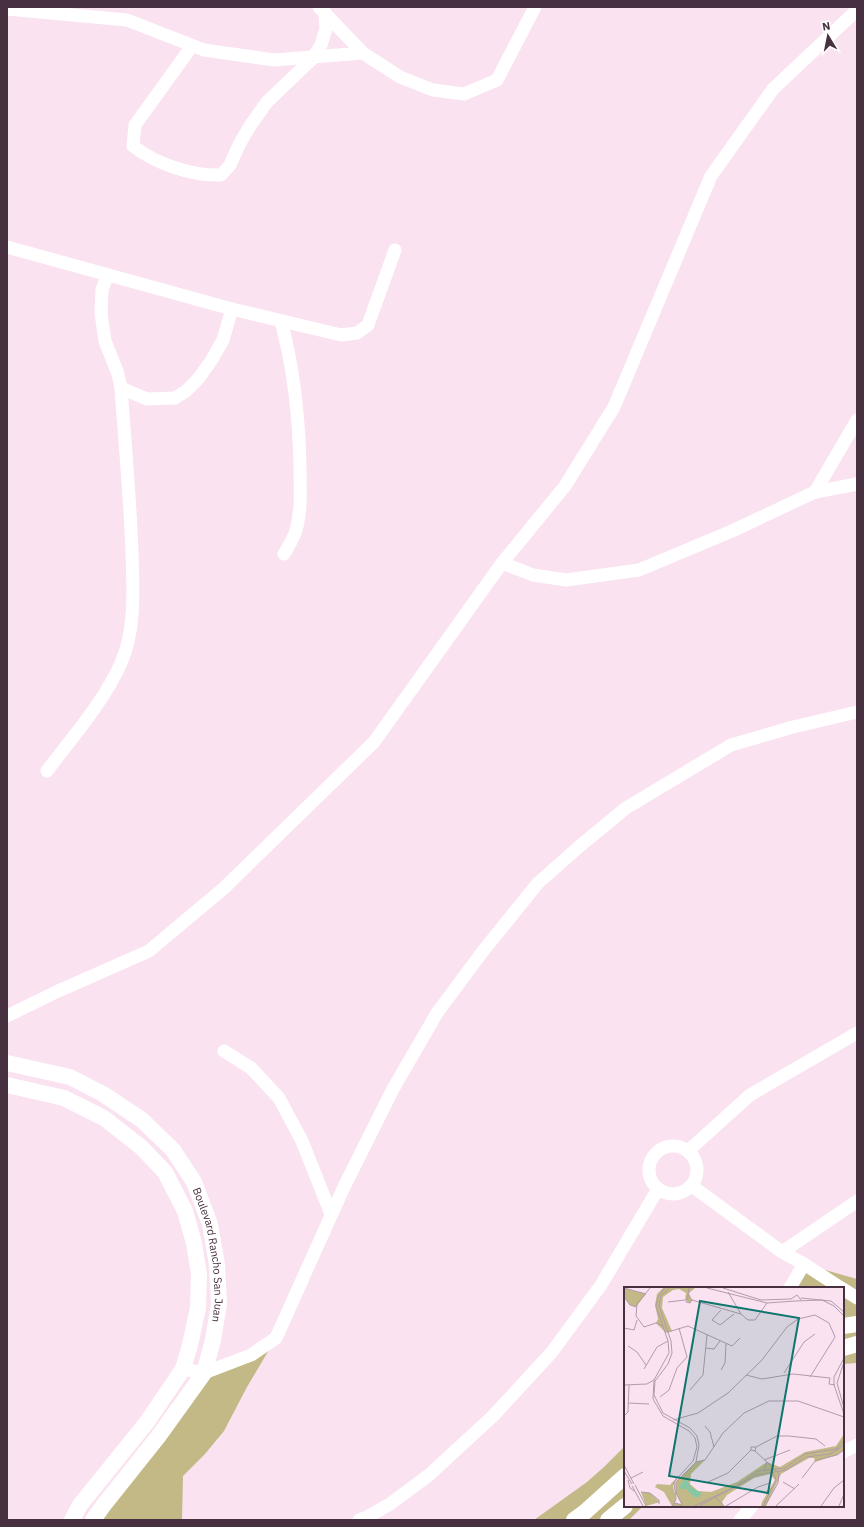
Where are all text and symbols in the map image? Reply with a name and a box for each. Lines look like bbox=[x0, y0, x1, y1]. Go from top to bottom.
north arrow bbox=[808, 16, 848, 56]
text: N bbox=[821, 19, 831, 34]
street label: Boulevard Rancho San Juan bbox=[190, 1185, 226, 1323]
inset map bbox=[624, 1287, 844, 1507]

